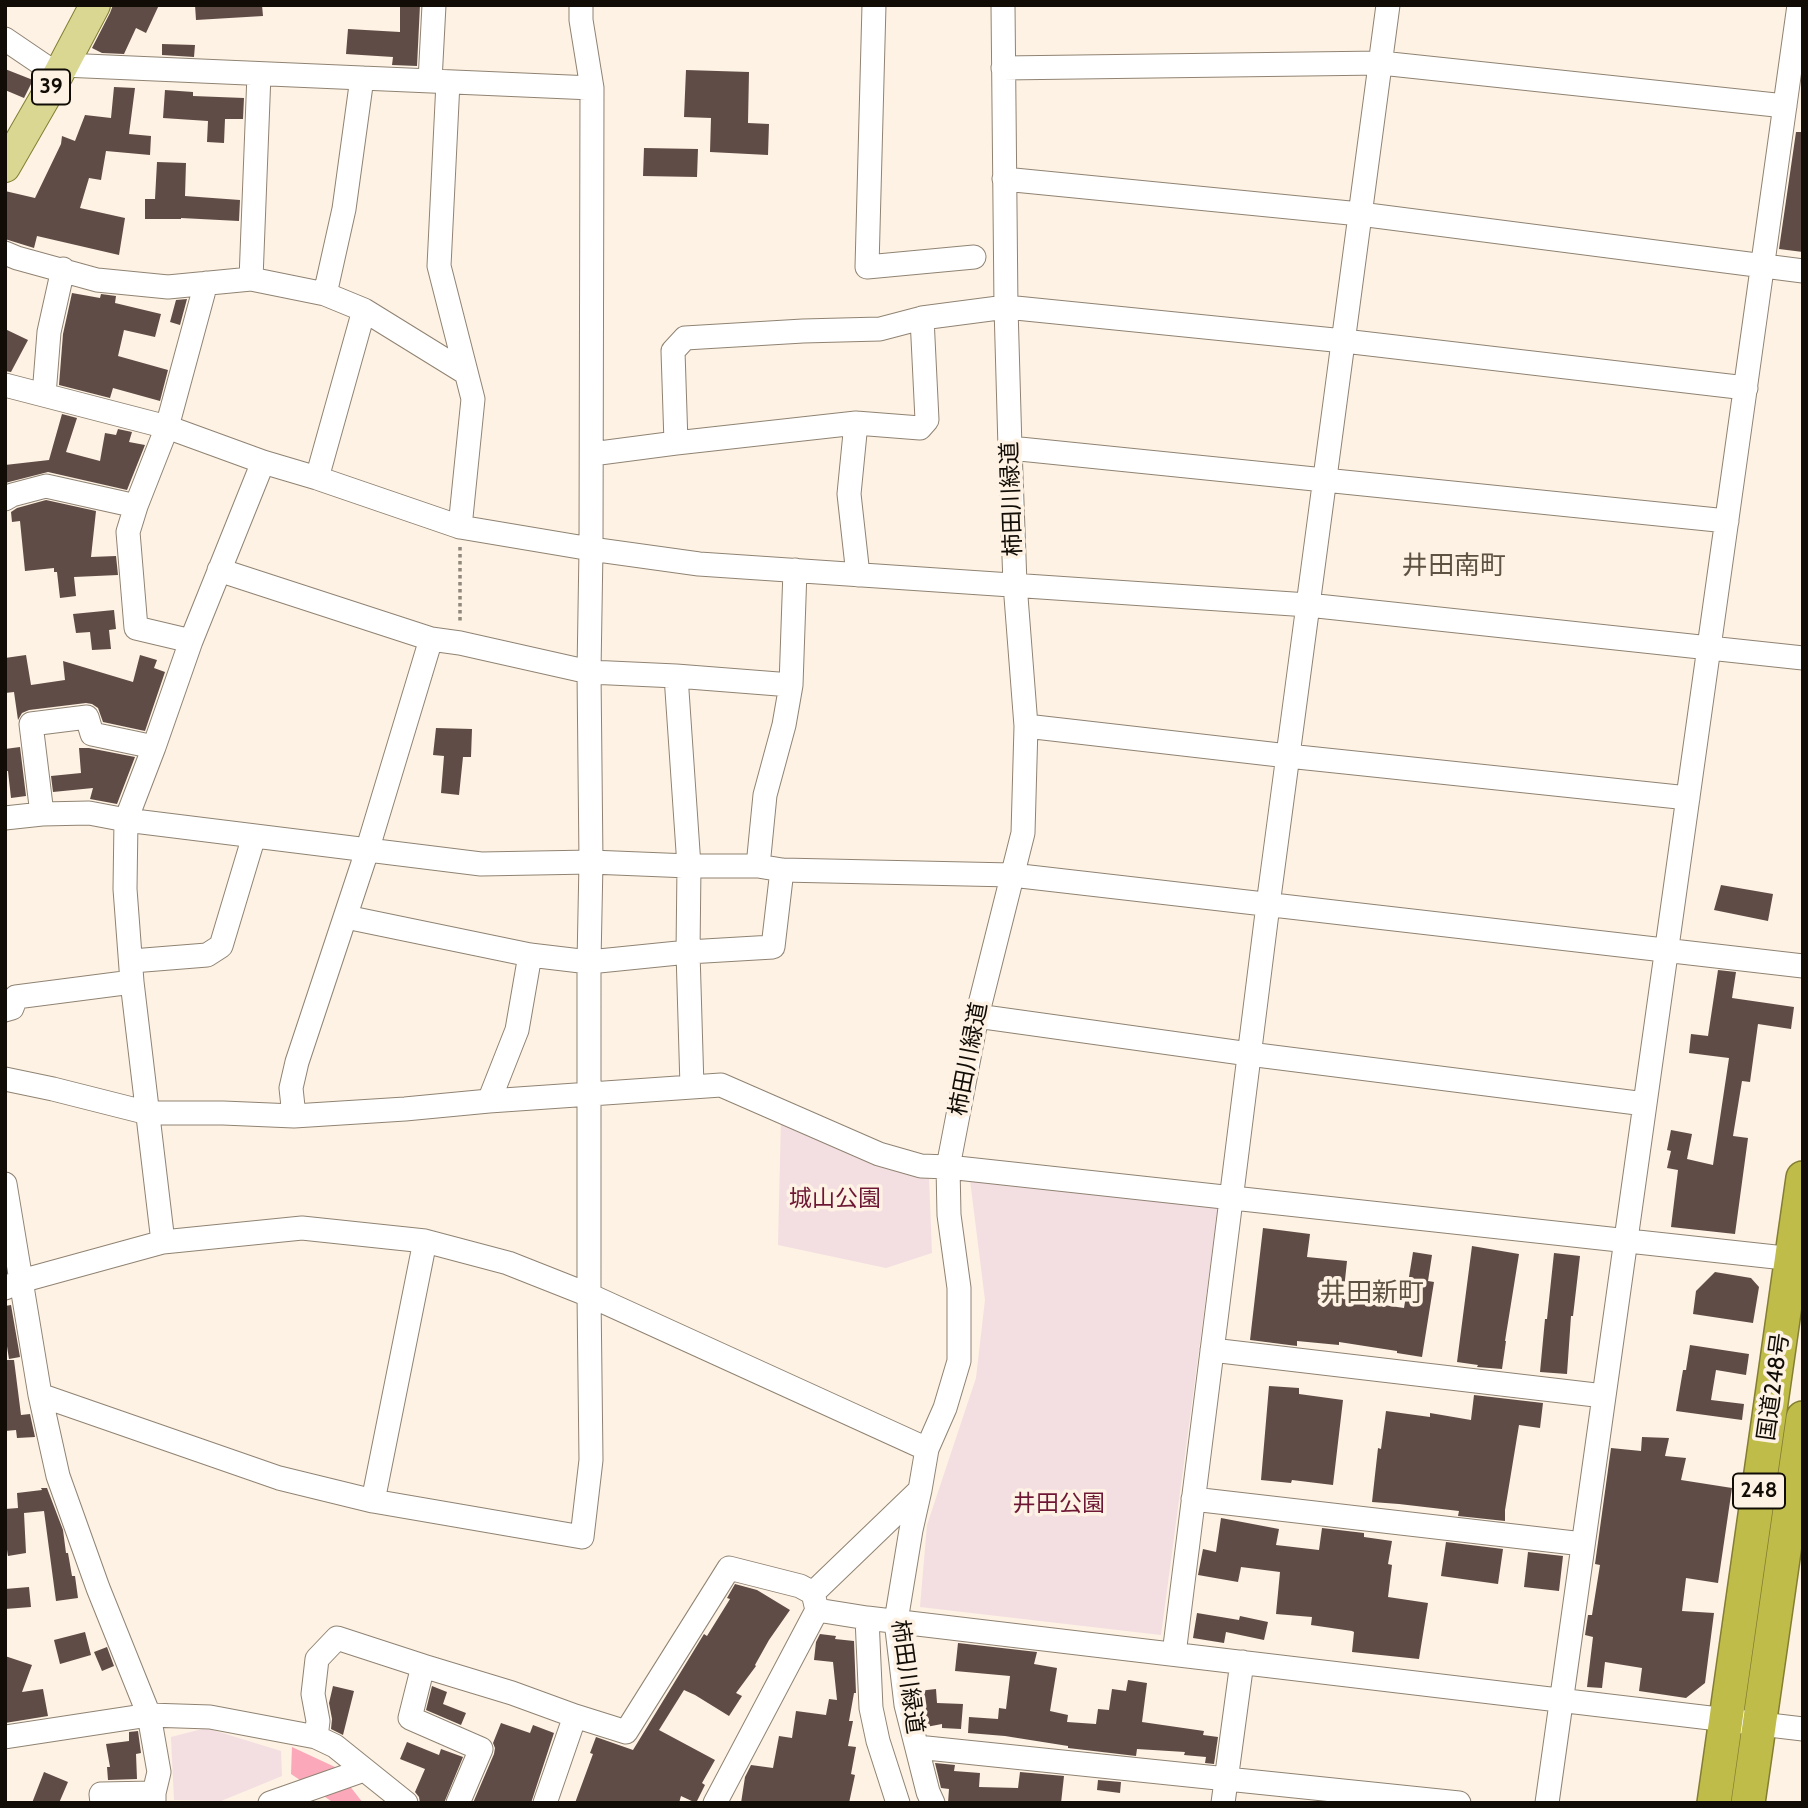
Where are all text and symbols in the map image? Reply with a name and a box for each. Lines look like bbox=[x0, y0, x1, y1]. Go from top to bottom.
road number: 39 bbox=[32, 70, 70, 104]
street label: 柿田川緑道 bbox=[996, 441, 1028, 557]
district label: 井田南町 bbox=[1402, 550, 1506, 582]
street label: 柿田川緑道 bbox=[944, 1000, 994, 1118]
park label: 城山公園 bbox=[789, 1185, 881, 1213]
district label: 井田新町 bbox=[1320, 1277, 1424, 1309]
street label: 国道248号 bbox=[1753, 1331, 1795, 1443]
road number: 248 bbox=[1733, 1474, 1785, 1508]
park label: 井田公園 bbox=[1013, 1490, 1105, 1518]
street label: 柿田川緑道 bbox=[885, 1618, 929, 1736]

